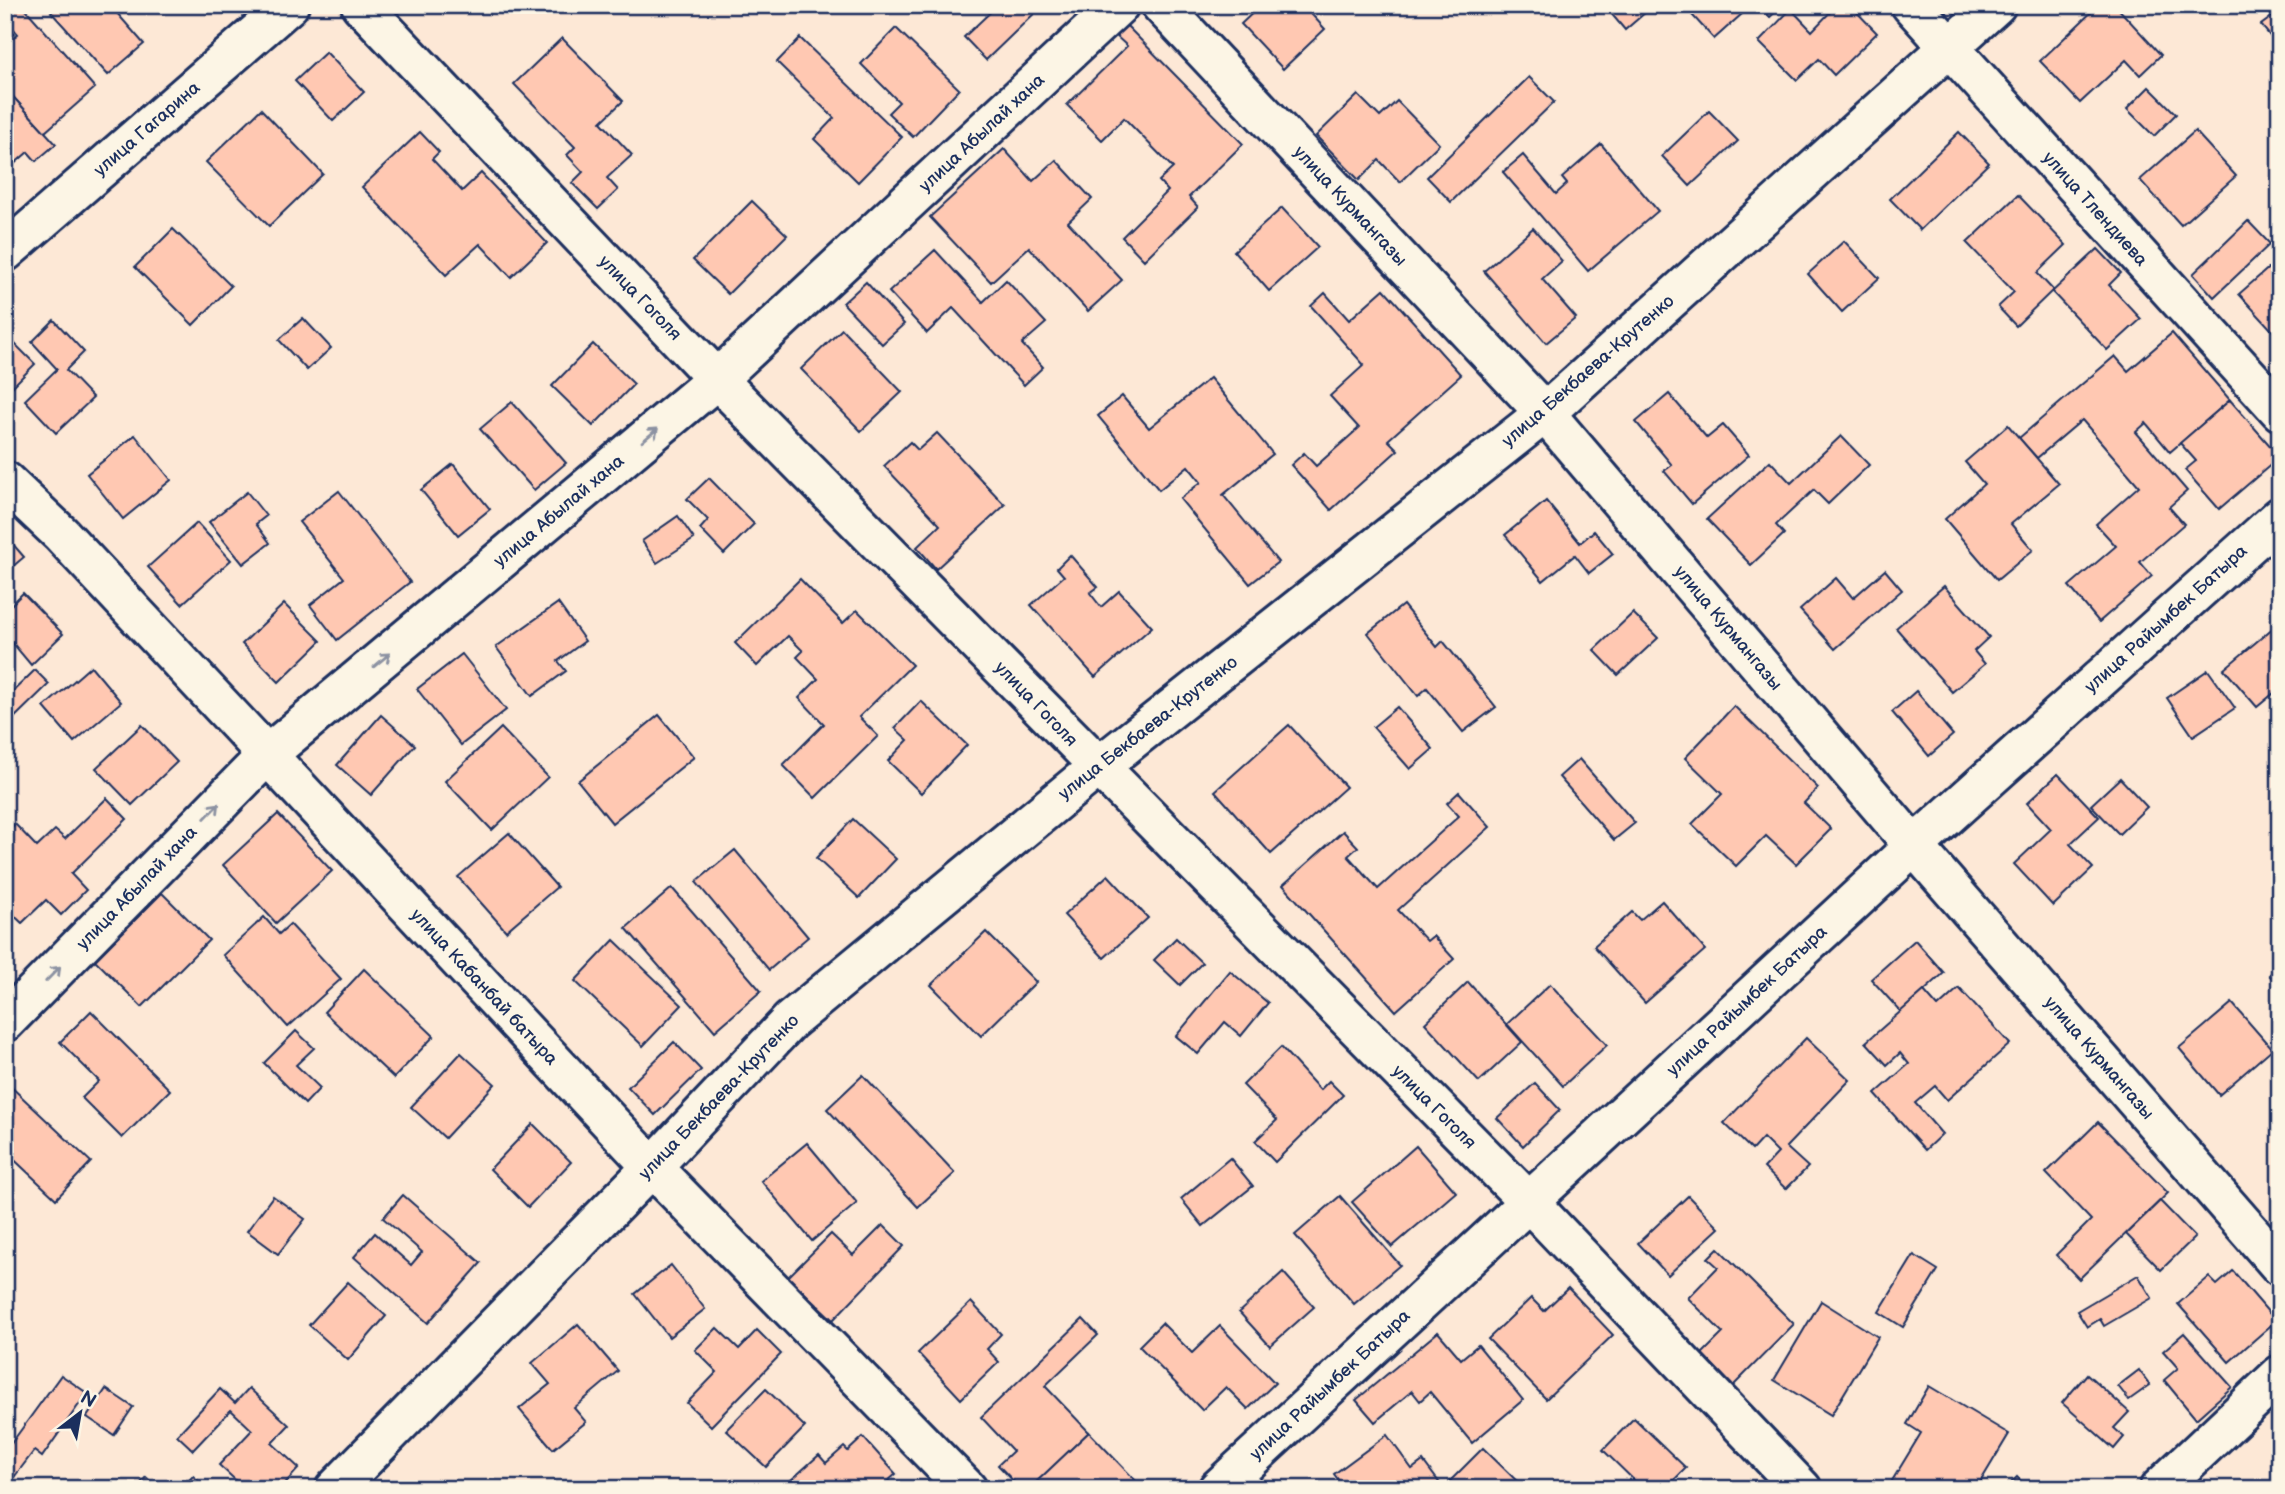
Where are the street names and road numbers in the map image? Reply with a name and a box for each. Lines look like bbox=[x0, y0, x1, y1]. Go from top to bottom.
street label: улица Абылай хана bbox=[915, 69, 1049, 197]
street label: улица Гагарина bbox=[90, 77, 205, 181]
street label: улица Курмангазы bbox=[1289, 142, 1411, 270]
street label: улица Тлендиева bbox=[2038, 147, 2152, 271]
street label: улица Гоголя bbox=[594, 251, 686, 345]
street label: улица Бекбаева-Крутенко bbox=[1498, 291, 1678, 451]
street label: улица Абылай хана bbox=[490, 450, 629, 572]
street label: улица Райымбек Батыра bbox=[2080, 540, 2252, 698]
street label: улица Курмангазы bbox=[1670, 561, 1786, 695]
street label: улица Бекбаева-Крутенко bbox=[1054, 652, 1242, 804]
street label: улица Гоголя bbox=[990, 657, 1082, 751]
street label: улица Абылай хана bbox=[73, 822, 202, 954]
street label: улица Кабанбай батыра bbox=[406, 905, 562, 1070]
street label: улица Райымбек Батыра bbox=[1663, 921, 1832, 1081]
street label: улица Курмангазы bbox=[2040, 992, 2158, 1124]
street label: улица Бекбаева-Крутенко bbox=[635, 1010, 803, 1184]
street label: улица Гоголя bbox=[1388, 1061, 1480, 1153]
street label: улица Райымбек Батыра bbox=[1246, 1305, 1415, 1465]

